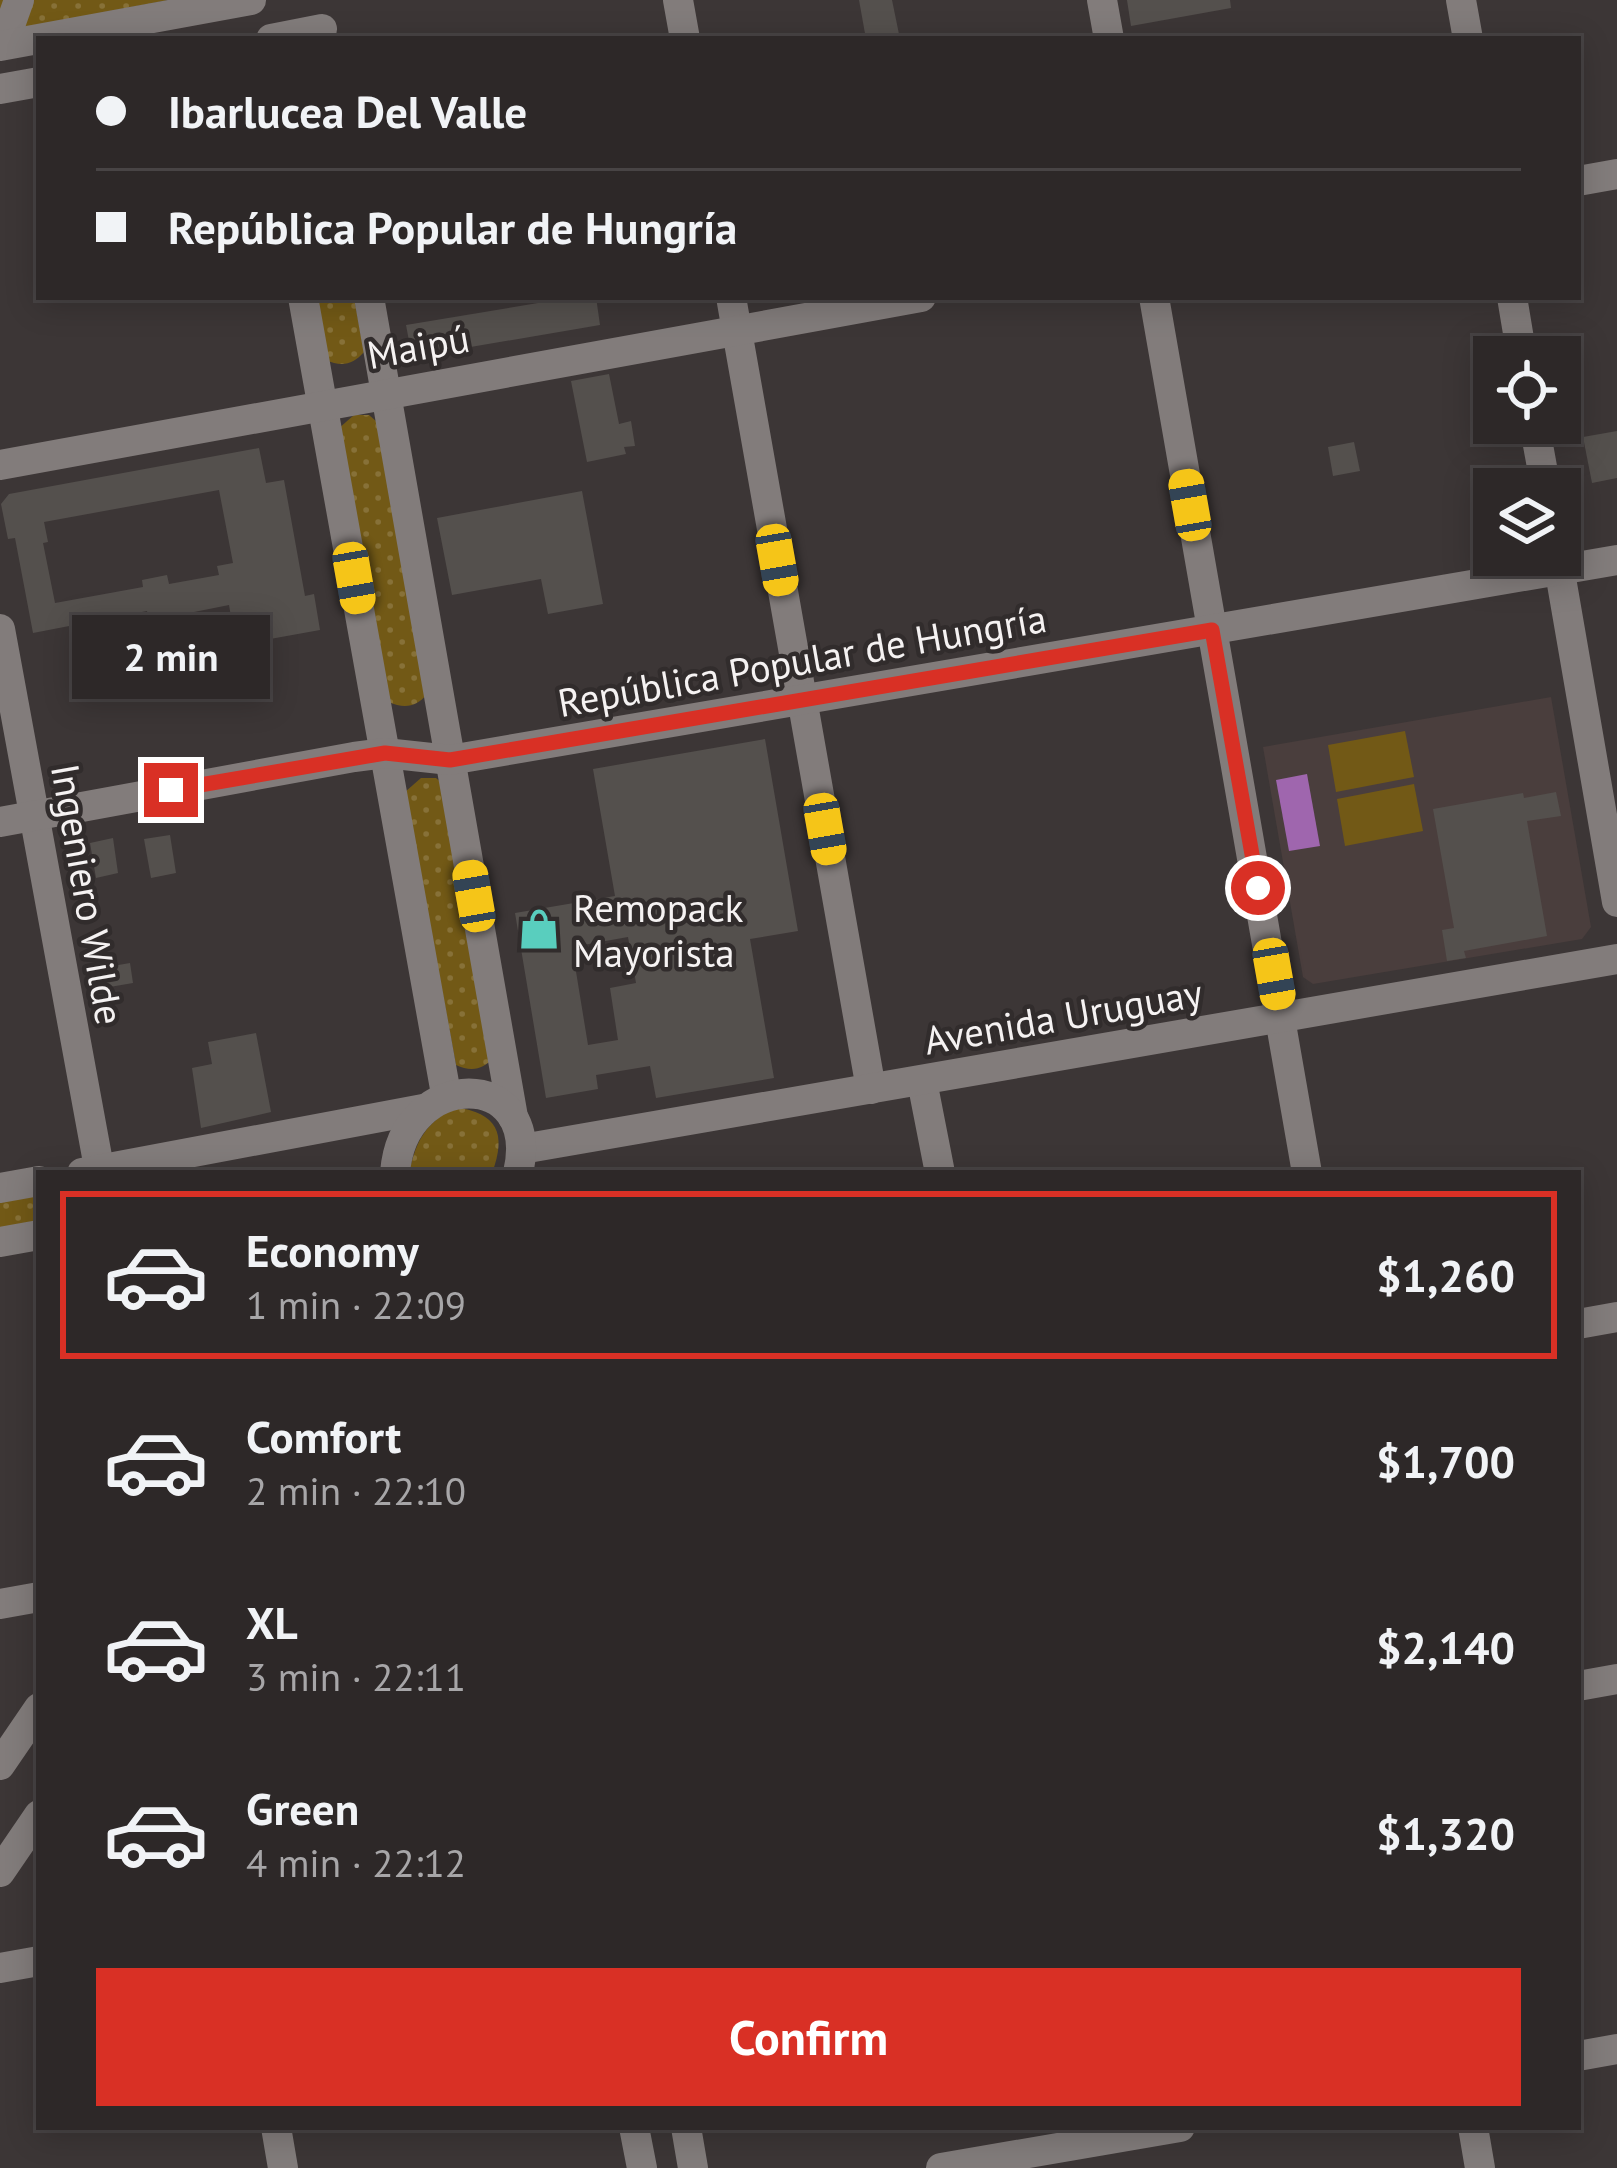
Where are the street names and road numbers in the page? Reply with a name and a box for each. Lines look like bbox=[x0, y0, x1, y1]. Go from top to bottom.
street label: Maipú bbox=[363, 312, 473, 380]
street label: República Popular de Hungría bbox=[554, 592, 1050, 728]
street label: Ingeniero Wilde bbox=[40, 760, 136, 1028]
street label: Avenida Uruguay bbox=[920, 966, 1206, 1066]

